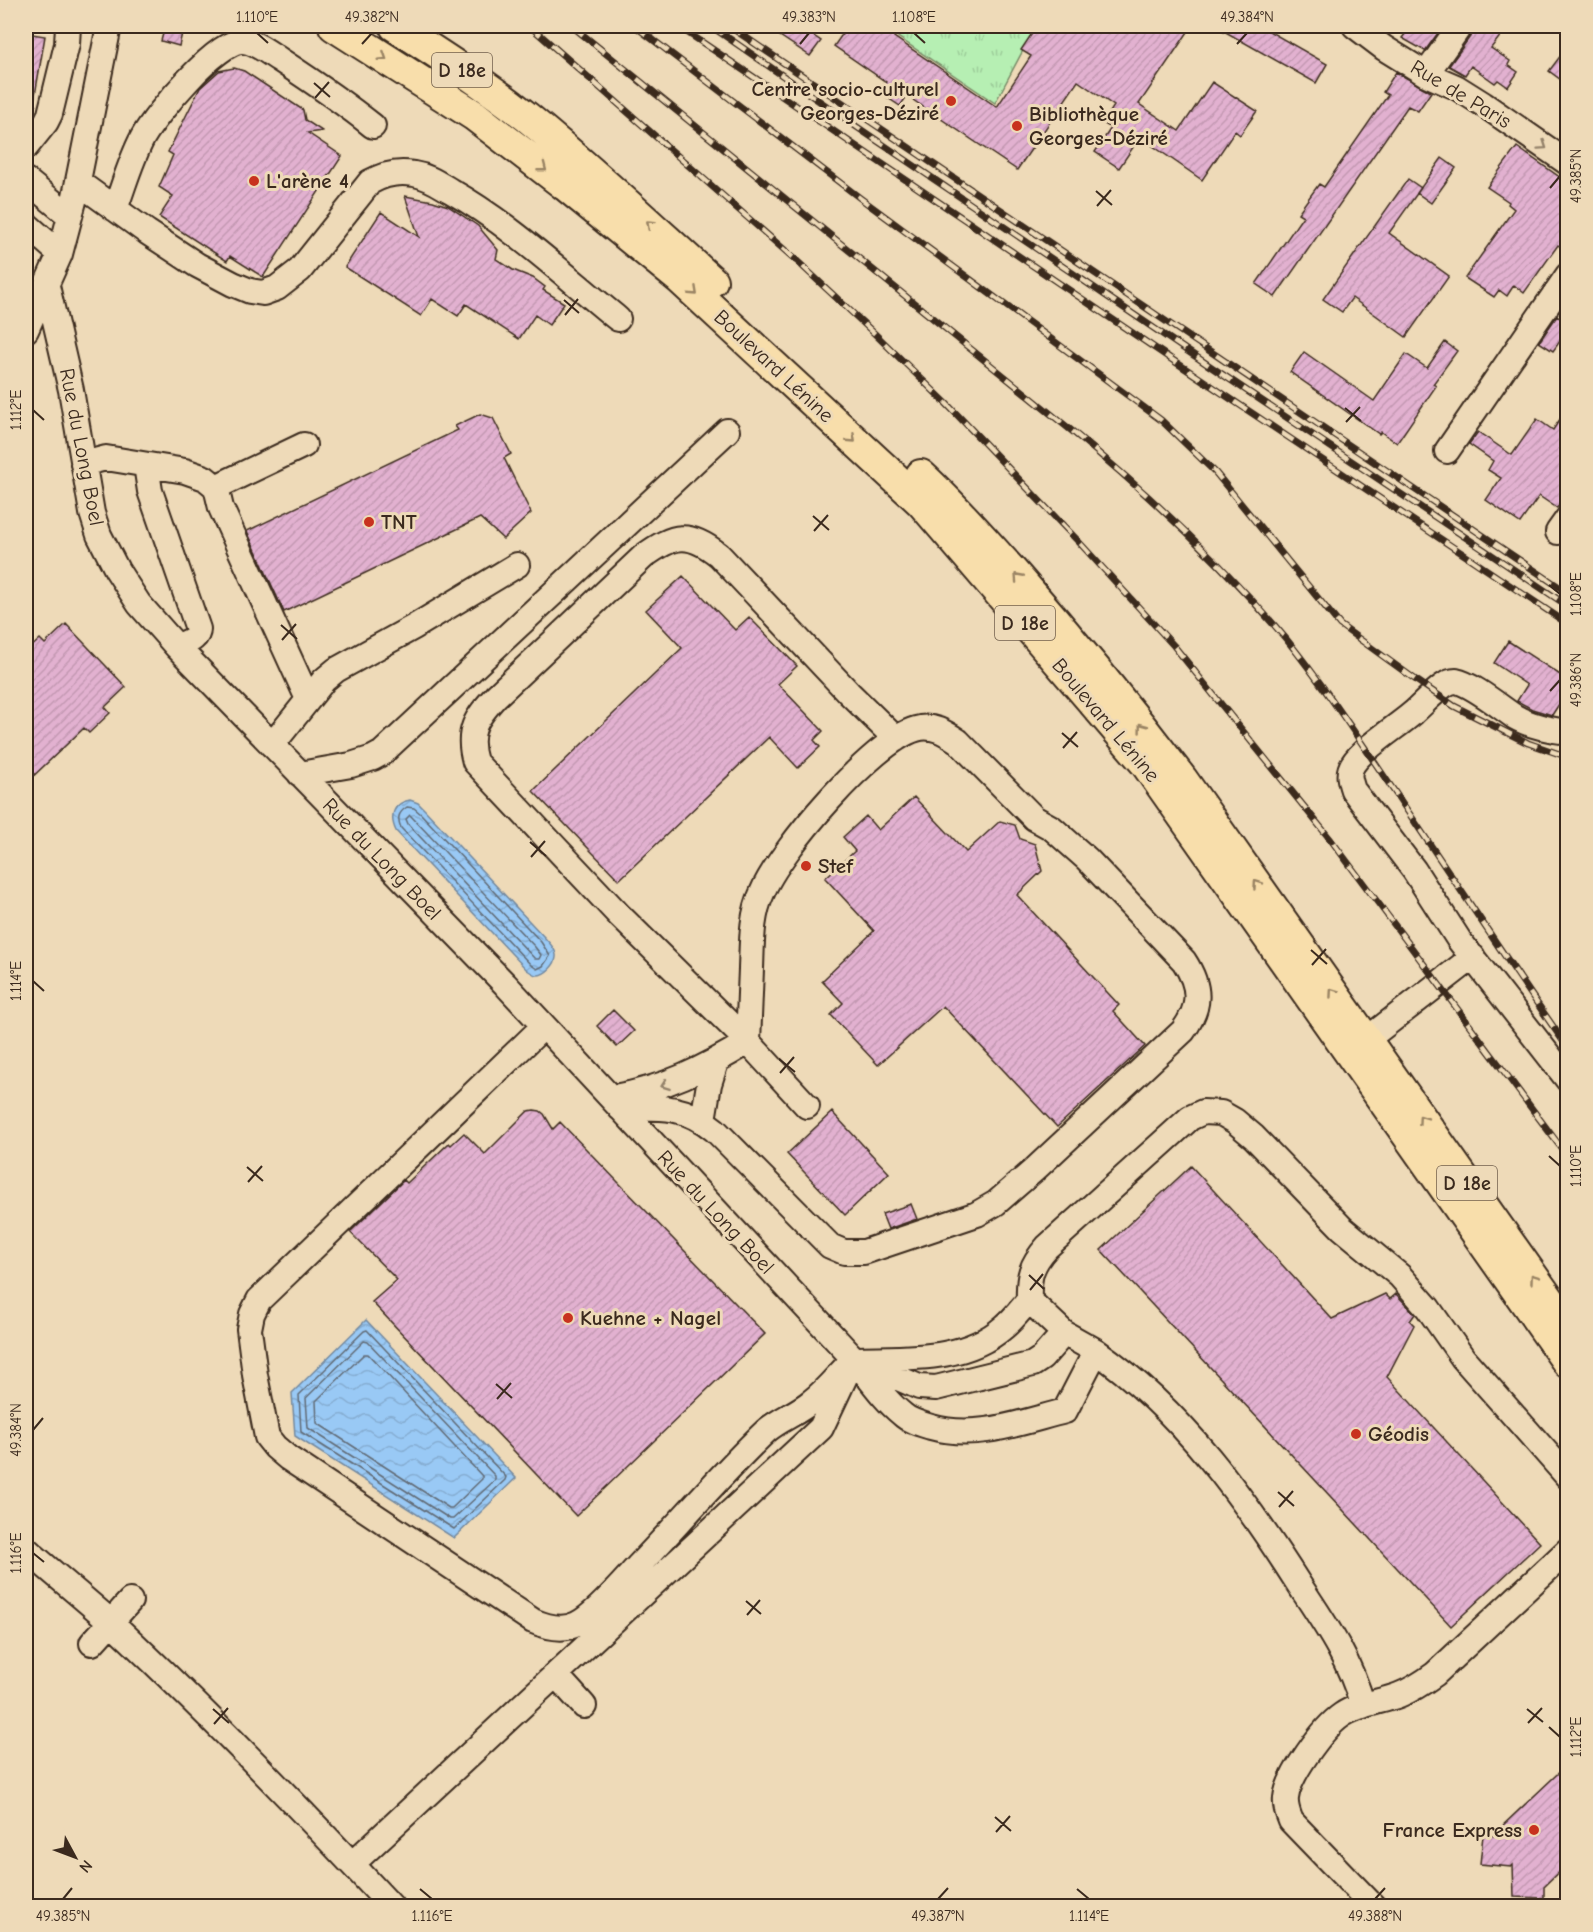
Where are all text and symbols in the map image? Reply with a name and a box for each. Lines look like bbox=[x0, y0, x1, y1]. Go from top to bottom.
text: 1.110°E bbox=[236, 8, 278, 26]
text: 49.382°N bbox=[345, 8, 399, 26]
text: 49.383°N bbox=[782, 8, 836, 26]
text: 1.108°E bbox=[892, 8, 936, 26]
text: 49.384°N bbox=[1220, 8, 1274, 26]
one-way arrow bbox=[376, 50, 387, 61]
road number: D 18e bbox=[432, 53, 492, 87]
street label: Rue de Paris bbox=[1406, 55, 1516, 133]
place label: Centre socio-culturel Georges-Déziré bbox=[751, 77, 939, 125]
marker: Centre socio-culturel Georges-Déziré bbox=[944, 94, 958, 108]
place label: Bibliothèque Georges-Déziré bbox=[1029, 102, 1168, 150]
marker: Bibliothèque Georges-Déziré bbox=[1010, 119, 1024, 133]
one-way arrow bbox=[1536, 139, 1547, 150]
text: 49.385°N bbox=[1567, 149, 1585, 203]
one-way arrow bbox=[536, 161, 547, 172]
place label: L'arène 4 bbox=[266, 169, 349, 193]
marker: L'arène 4 bbox=[247, 174, 261, 188]
one-way arrow bbox=[646, 220, 656, 231]
one-way arrow bbox=[687, 285, 697, 296]
street label: Boulevard Lénine bbox=[709, 305, 839, 427]
street label: Rue du Long Boel bbox=[55, 366, 109, 528]
text: 1.112°E bbox=[7, 390, 25, 430]
one-way arrow bbox=[845, 432, 856, 443]
place label: TNT bbox=[381, 510, 417, 534]
marker: TNT bbox=[362, 515, 376, 529]
text: 1.108°E bbox=[1567, 572, 1585, 616]
one-way arrow bbox=[1014, 573, 1025, 584]
road number: D 18e bbox=[995, 606, 1055, 640]
street label: Boulevard Lénine bbox=[1047, 653, 1165, 787]
text: 49.386°N bbox=[1567, 653, 1585, 707]
one-way arrow bbox=[1139, 723, 1150, 734]
street label: Rue du Long Boel bbox=[318, 793, 446, 925]
place label: Stef bbox=[818, 854, 854, 878]
marker: Stef bbox=[799, 859, 813, 873]
one-way arrow bbox=[1253, 880, 1264, 891]
text: 1.114°E bbox=[7, 961, 25, 1001]
one-way arrow bbox=[1329, 988, 1340, 999]
one-way arrow bbox=[660, 1077, 671, 1090]
one-way arrow bbox=[1418, 1115, 1429, 1126]
street label: Rue du Long Boel bbox=[653, 1145, 779, 1279]
text: 1.110°E bbox=[1567, 1145, 1585, 1187]
road number: D 18e bbox=[1437, 1166, 1497, 1200]
one-way arrow bbox=[1530, 1274, 1541, 1285]
place label: Kuehne + Nagel bbox=[580, 1306, 721, 1330]
marker: Kuehne + Nagel bbox=[561, 1311, 575, 1325]
text: 49.384°N bbox=[7, 1403, 25, 1457]
place label: Géodis bbox=[1368, 1422, 1429, 1446]
marker: Géodis bbox=[1349, 1427, 1363, 1441]
text: 1.116°E bbox=[7, 1533, 25, 1574]
text: 1.112°E bbox=[1567, 1717, 1585, 1757]
place label: France Express bbox=[1383, 1818, 1522, 1842]
marker: France Express bbox=[1527, 1823, 1541, 1837]
north arrow bbox=[45, 1827, 105, 1887]
text: N bbox=[75, 1856, 96, 1876]
text: 49.385°N bbox=[36, 1907, 90, 1925]
text: 1.116°E bbox=[412, 1907, 453, 1925]
text: 49.387°N bbox=[911, 1907, 965, 1925]
text: 1.114°E bbox=[1069, 1907, 1109, 1925]
text: 49.388°N bbox=[1348, 1907, 1402, 1925]

